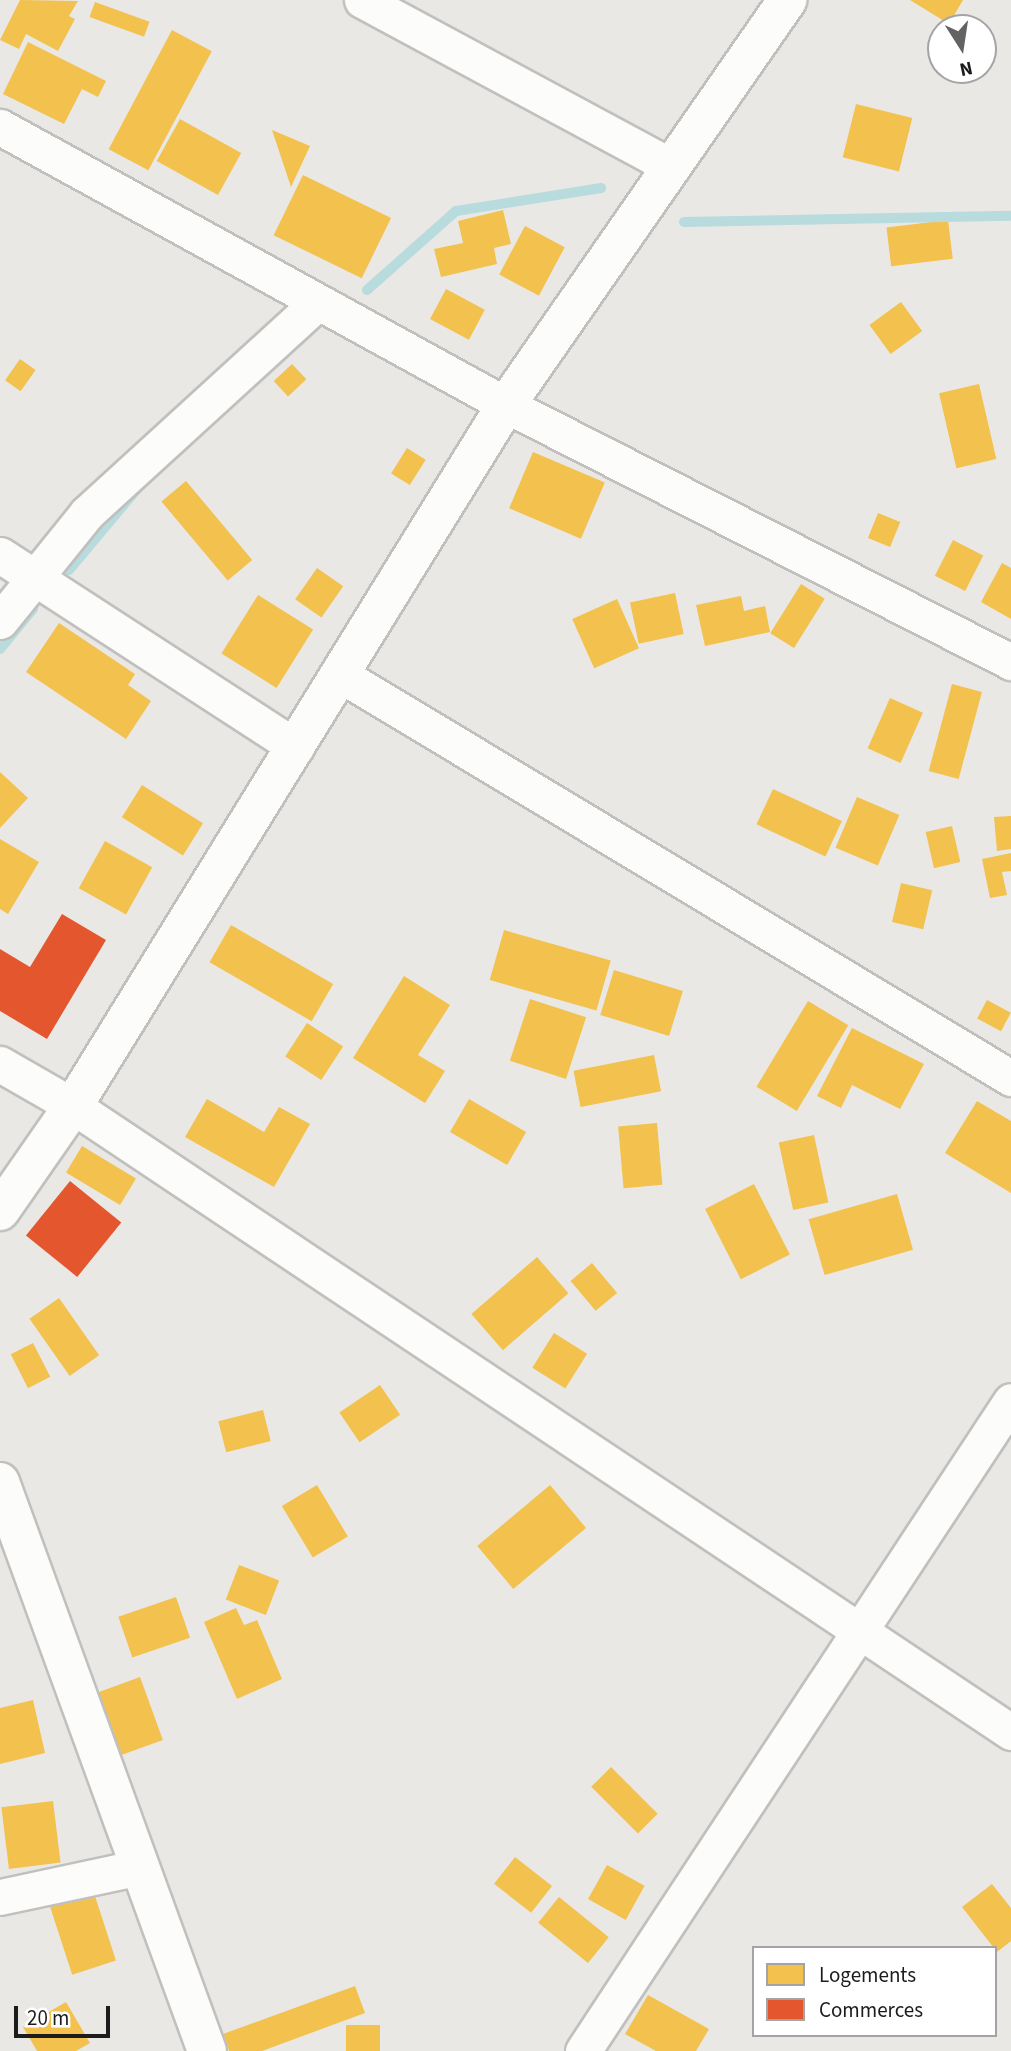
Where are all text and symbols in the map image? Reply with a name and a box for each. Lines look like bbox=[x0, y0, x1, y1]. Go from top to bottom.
north arrow bbox=[927, 14, 997, 84]
text: N bbox=[957, 54, 975, 83]
legend bbox=[752, 1946, 997, 2037]
text: Logements bbox=[819, 1960, 916, 1990]
scale bar bbox=[18, 1992, 114, 2036]
text: Commerces bbox=[819, 1995, 923, 2025]
text: 20 m bbox=[27, 2003, 69, 2033]

